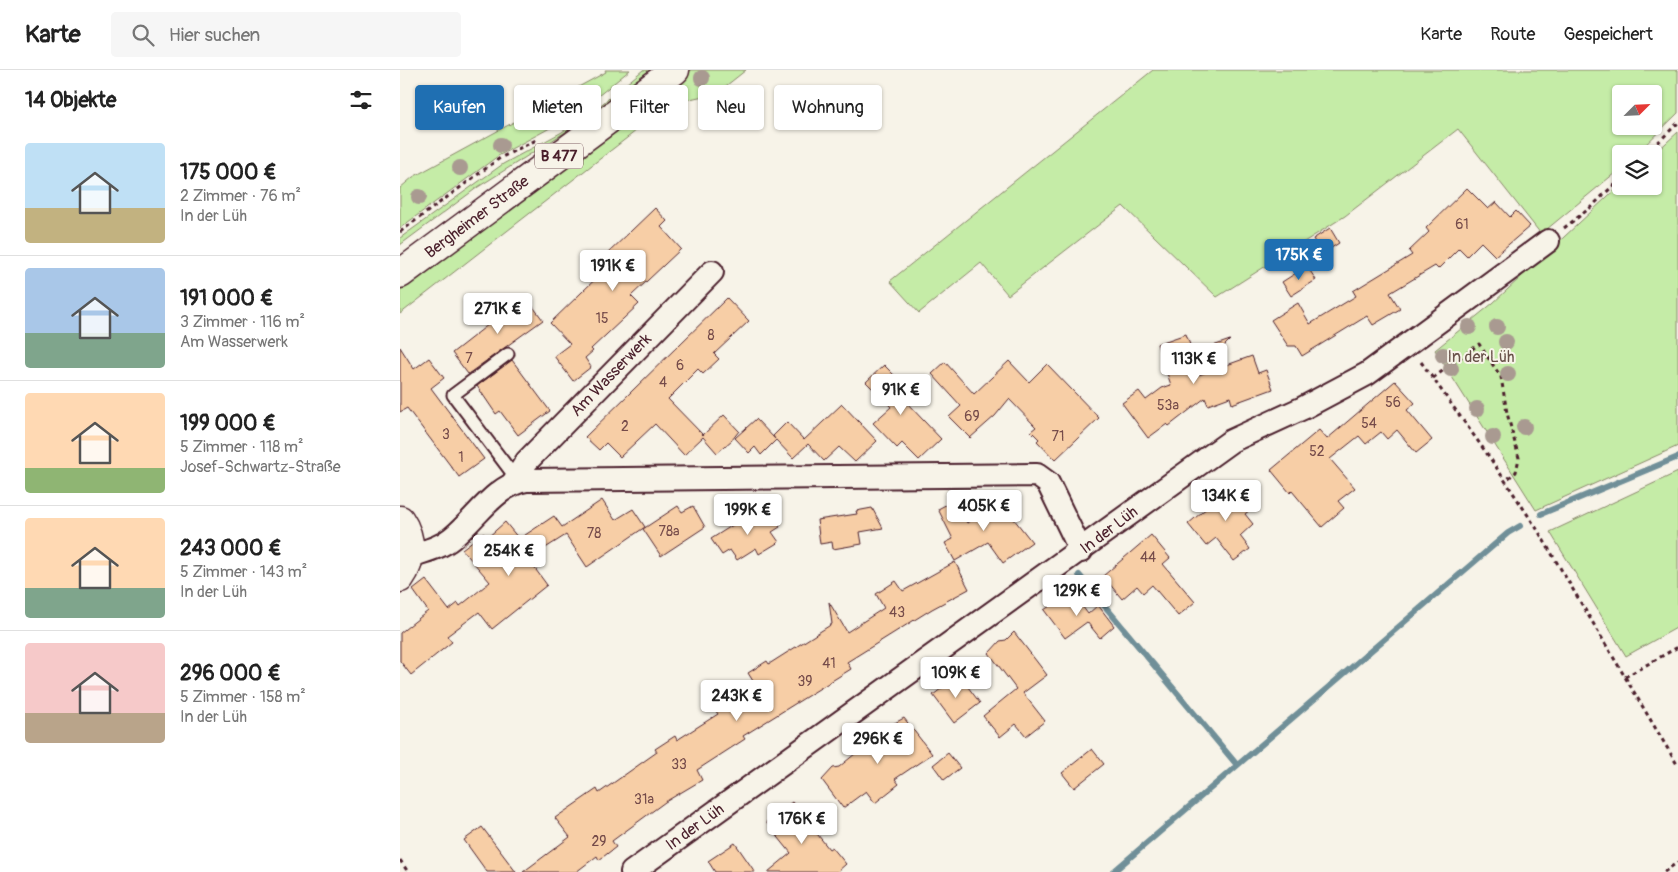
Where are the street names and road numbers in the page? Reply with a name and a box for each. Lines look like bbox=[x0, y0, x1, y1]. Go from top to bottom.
road number: B 477 bbox=[535, 144, 583, 168]
street label: Bergheimer Straße bbox=[421, 171, 533, 263]
street label: Am Wasserwerk bbox=[566, 329, 656, 421]
street label: In der Lüh bbox=[1076, 502, 1142, 558]
street label: In der Lüh bbox=[662, 799, 728, 855]

